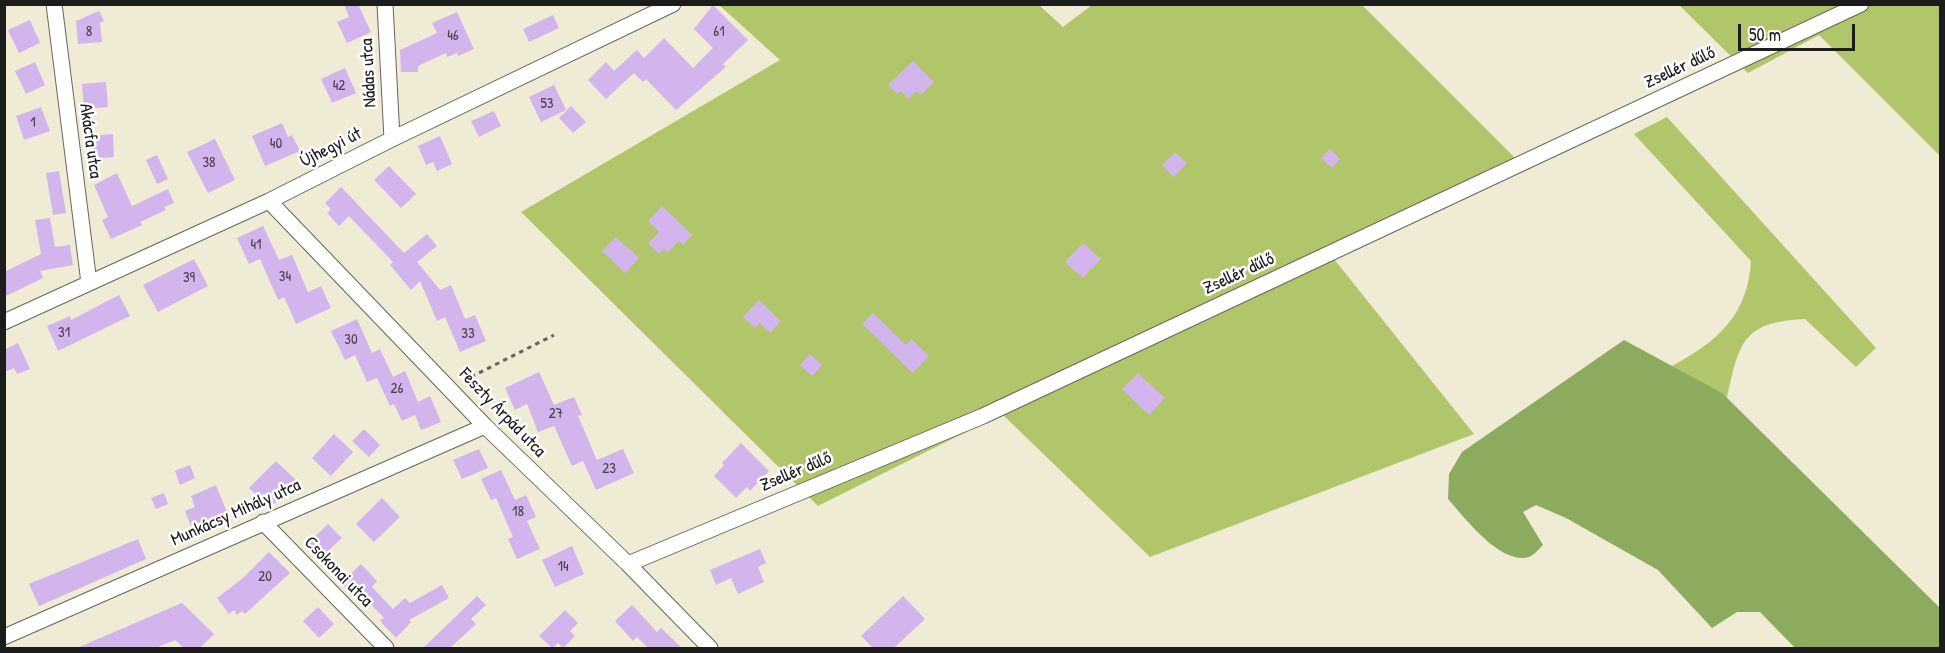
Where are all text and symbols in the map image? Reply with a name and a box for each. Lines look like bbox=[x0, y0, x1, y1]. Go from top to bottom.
scale bar bbox=[1741, 12, 1858, 50]
text: 50 m bbox=[1749, 22, 1781, 47]
house number: 8 bbox=[86, 23, 92, 41]
house number: 61 bbox=[713, 23, 725, 41]
house number: 46 bbox=[447, 27, 459, 45]
street label: Nádas utca bbox=[356, 38, 382, 108]
street label: Zsellér dűlő bbox=[1641, 42, 1719, 94]
house number: 42 bbox=[333, 77, 345, 95]
house number: 53 bbox=[540, 95, 554, 113]
street label: Akácfa utca bbox=[74, 102, 106, 180]
house number: 1 bbox=[30, 114, 36, 132]
street label: Újhegyi út bbox=[297, 123, 365, 173]
house number: 40 bbox=[270, 135, 282, 153]
house number: 38 bbox=[202, 154, 216, 172]
house number: 41 bbox=[250, 236, 262, 254]
street label: Zsellér dűlő bbox=[1200, 248, 1278, 300]
house number: 34 bbox=[279, 268, 291, 286]
house number: 39 bbox=[183, 269, 195, 287]
house number: 31 bbox=[58, 324, 70, 342]
house number: 33 bbox=[461, 325, 475, 343]
house number: 30 bbox=[344, 331, 358, 349]
street label: Feszty Árpád utca bbox=[454, 364, 550, 462]
house number: 26 bbox=[390, 380, 404, 398]
house number: 27 bbox=[549, 405, 563, 423]
street label: Zsellér dűlő bbox=[757, 447, 835, 497]
house number: 23 bbox=[602, 460, 616, 478]
street label: Munkácsy Mihály utca bbox=[168, 475, 304, 551]
house number: 18 bbox=[512, 503, 524, 521]
street label: Csokonai utca bbox=[299, 532, 377, 612]
house number: 14 bbox=[557, 558, 569, 576]
house number: 20 bbox=[258, 568, 272, 586]

